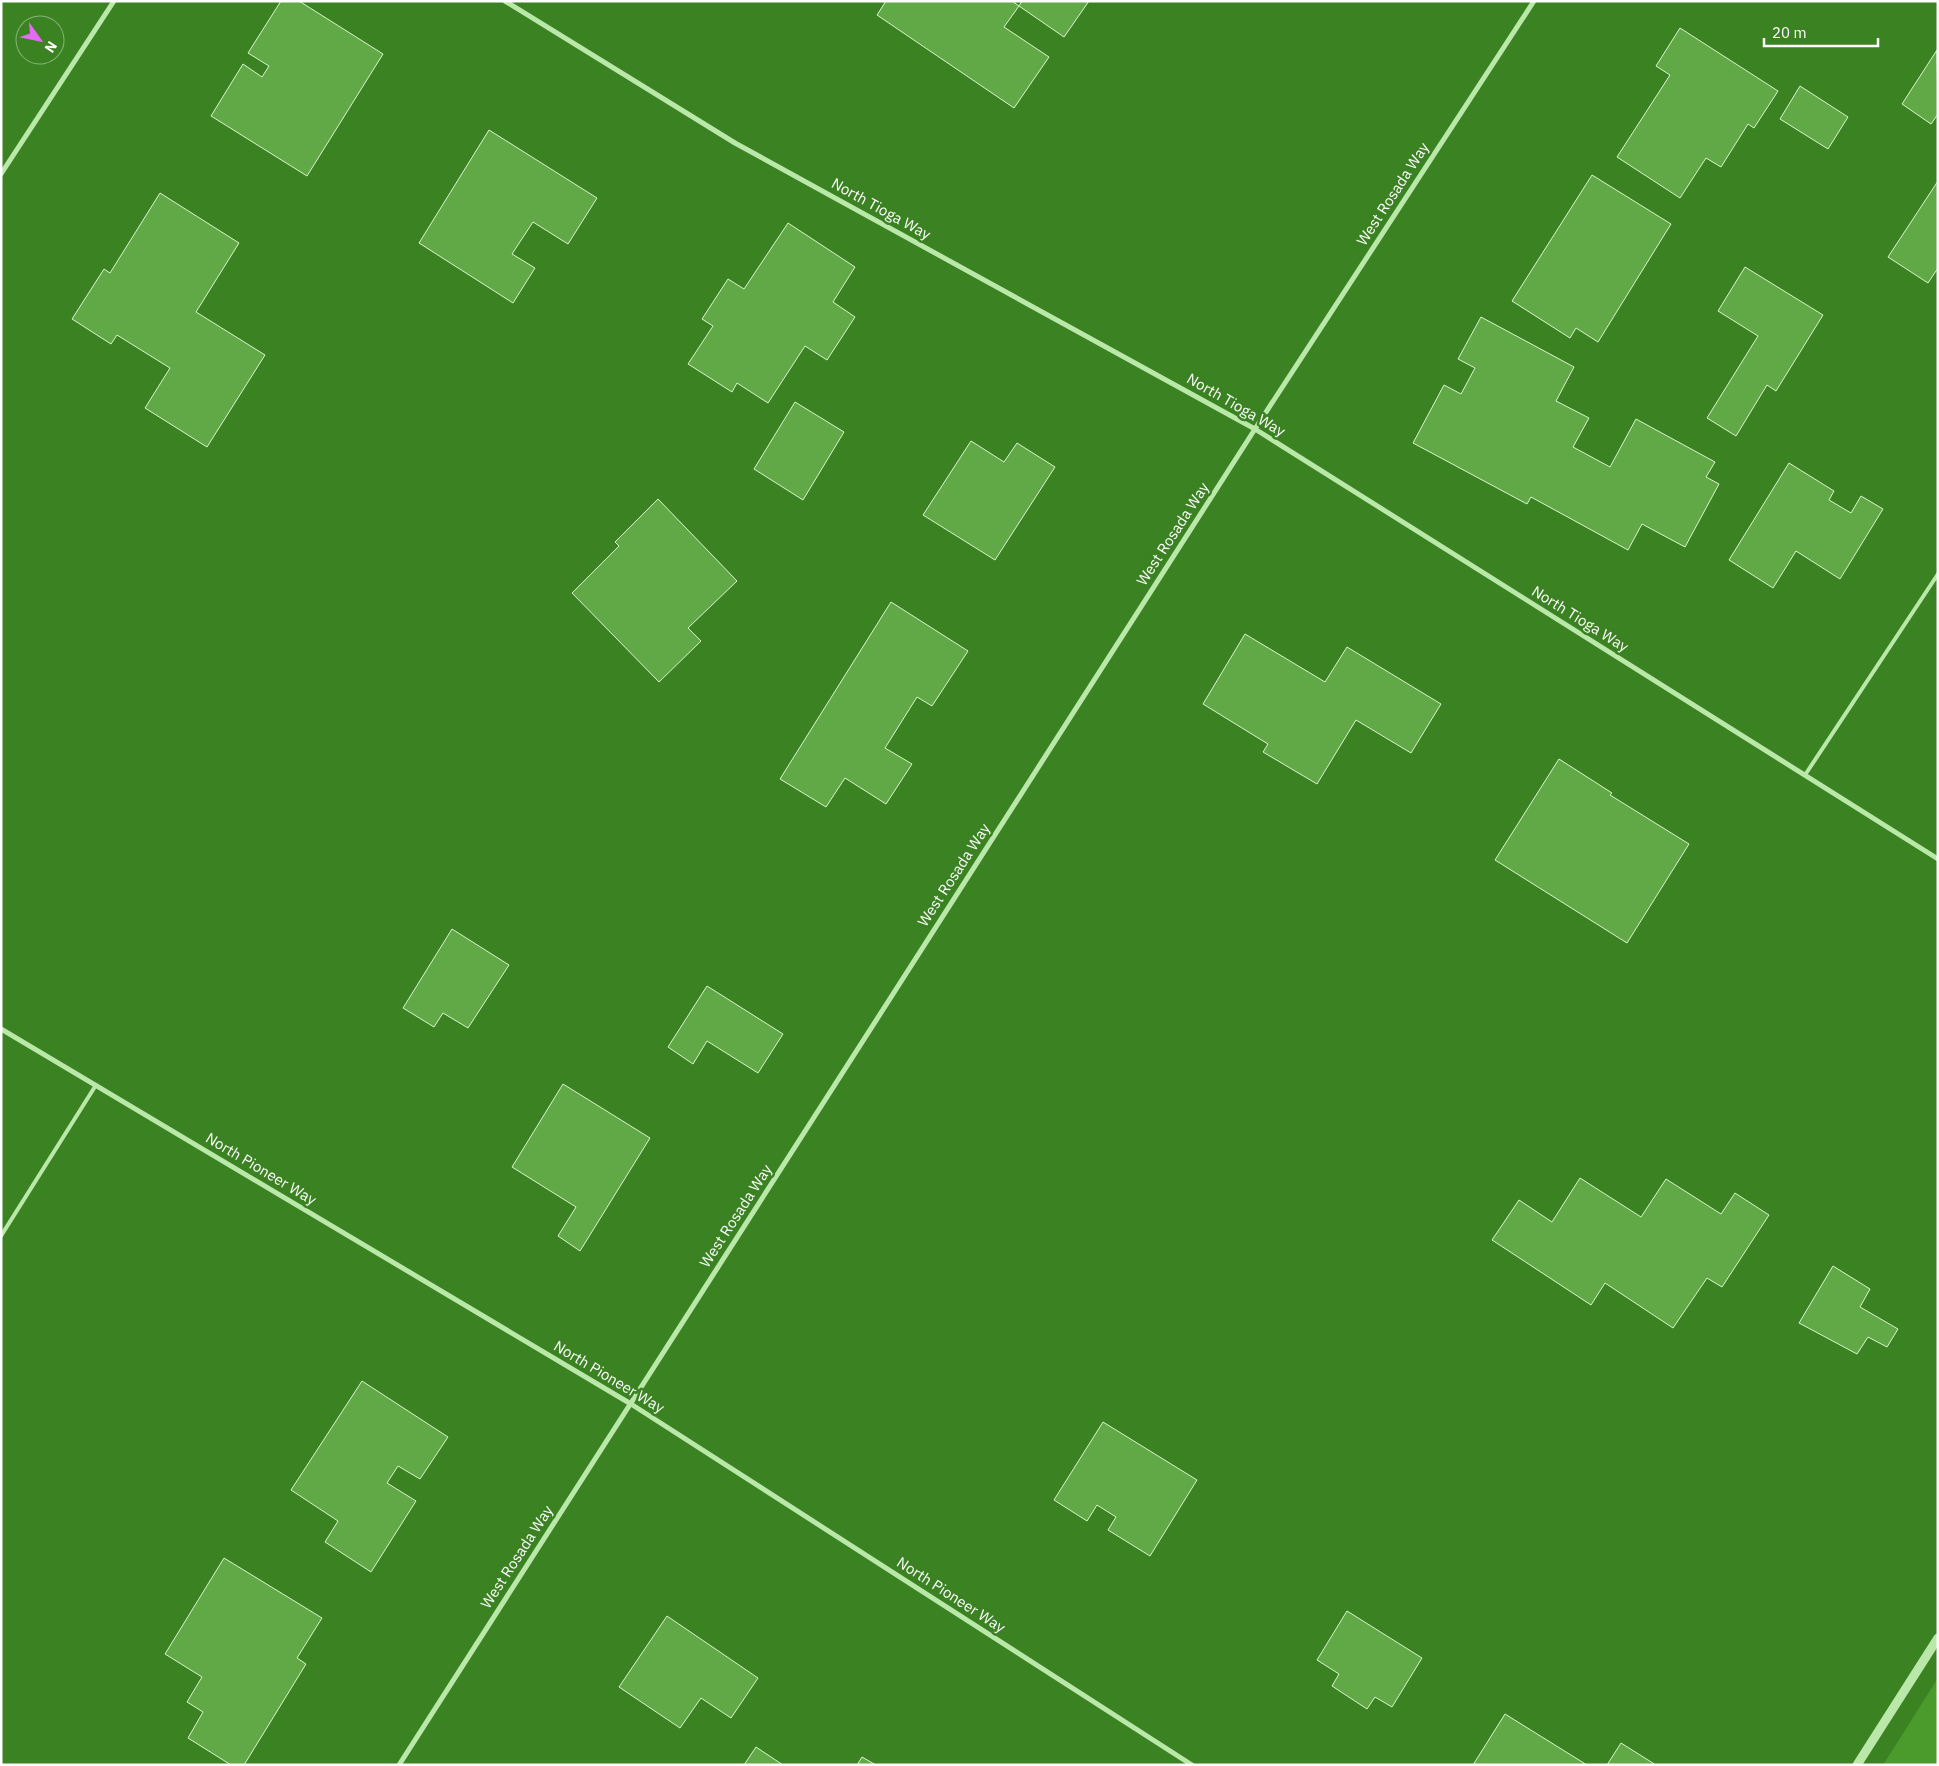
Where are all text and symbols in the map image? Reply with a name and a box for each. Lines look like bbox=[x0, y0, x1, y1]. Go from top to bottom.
north arrow bbox=[15, 15, 65, 65]
scale bar bbox=[1764, 15, 1878, 47]
text: 20 m bbox=[1772, 23, 1807, 42]
text: N bbox=[41, 38, 61, 56]
street label: West Rosada Way bbox=[1352, 138, 1433, 249]
street label: North Tioga Way bbox=[828, 173, 935, 244]
street label: North Tioga Way bbox=[1184, 369, 1289, 441]
street label: West Rosada Way bbox=[1132, 478, 1213, 589]
street label: North Tioga Way bbox=[1528, 581, 1633, 656]
street label: West Rosada Way bbox=[913, 819, 994, 930]
street label: North Pioneer Way bbox=[202, 1128, 321, 1209]
street label: West Rosada Way bbox=[695, 1160, 776, 1271]
street label: North Pioneer Way bbox=[550, 1336, 669, 1417]
street label: West Rosada Way bbox=[476, 1501, 557, 1612]
street label: North Pioneer Way bbox=[893, 1552, 1010, 1637]

